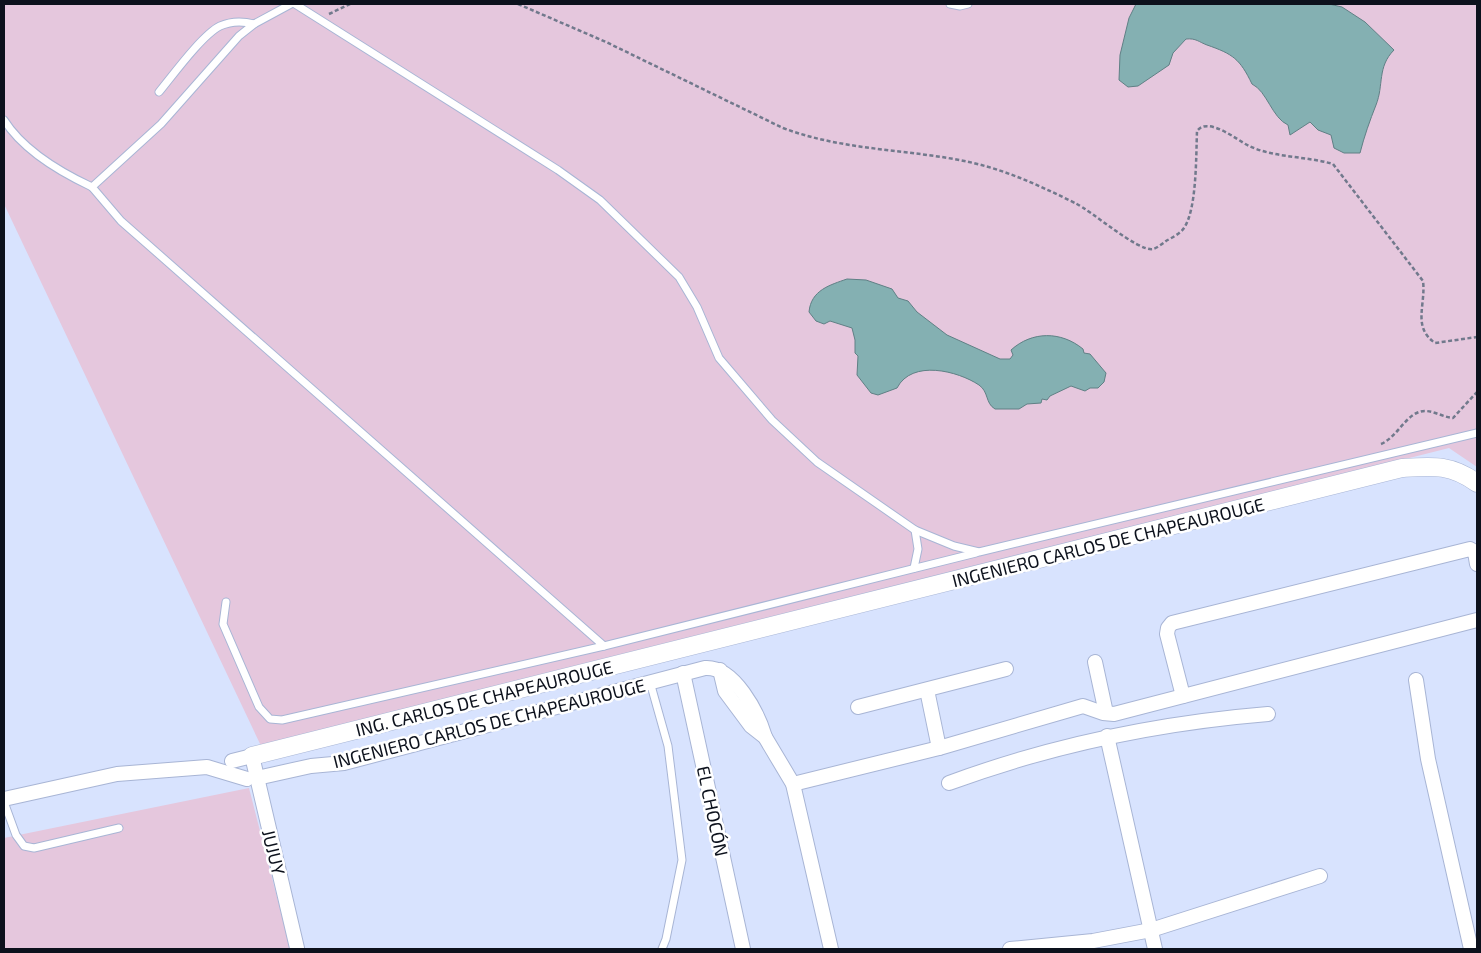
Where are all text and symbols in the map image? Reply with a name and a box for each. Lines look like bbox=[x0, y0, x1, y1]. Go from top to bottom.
street label: INGENIERO CARLOS DE CHAPEAUROUGE bbox=[950, 493, 1266, 591]
street label: ING. CARLOS DE CHAPEAUROUGE bbox=[353, 655, 615, 741]
street label: INGENIERO CARLOS DE CHAPEAUROUGE bbox=[331, 674, 647, 772]
street label: EL CHOCÓN bbox=[693, 764, 733, 858]
street label: JUJUY bbox=[258, 827, 290, 878]

